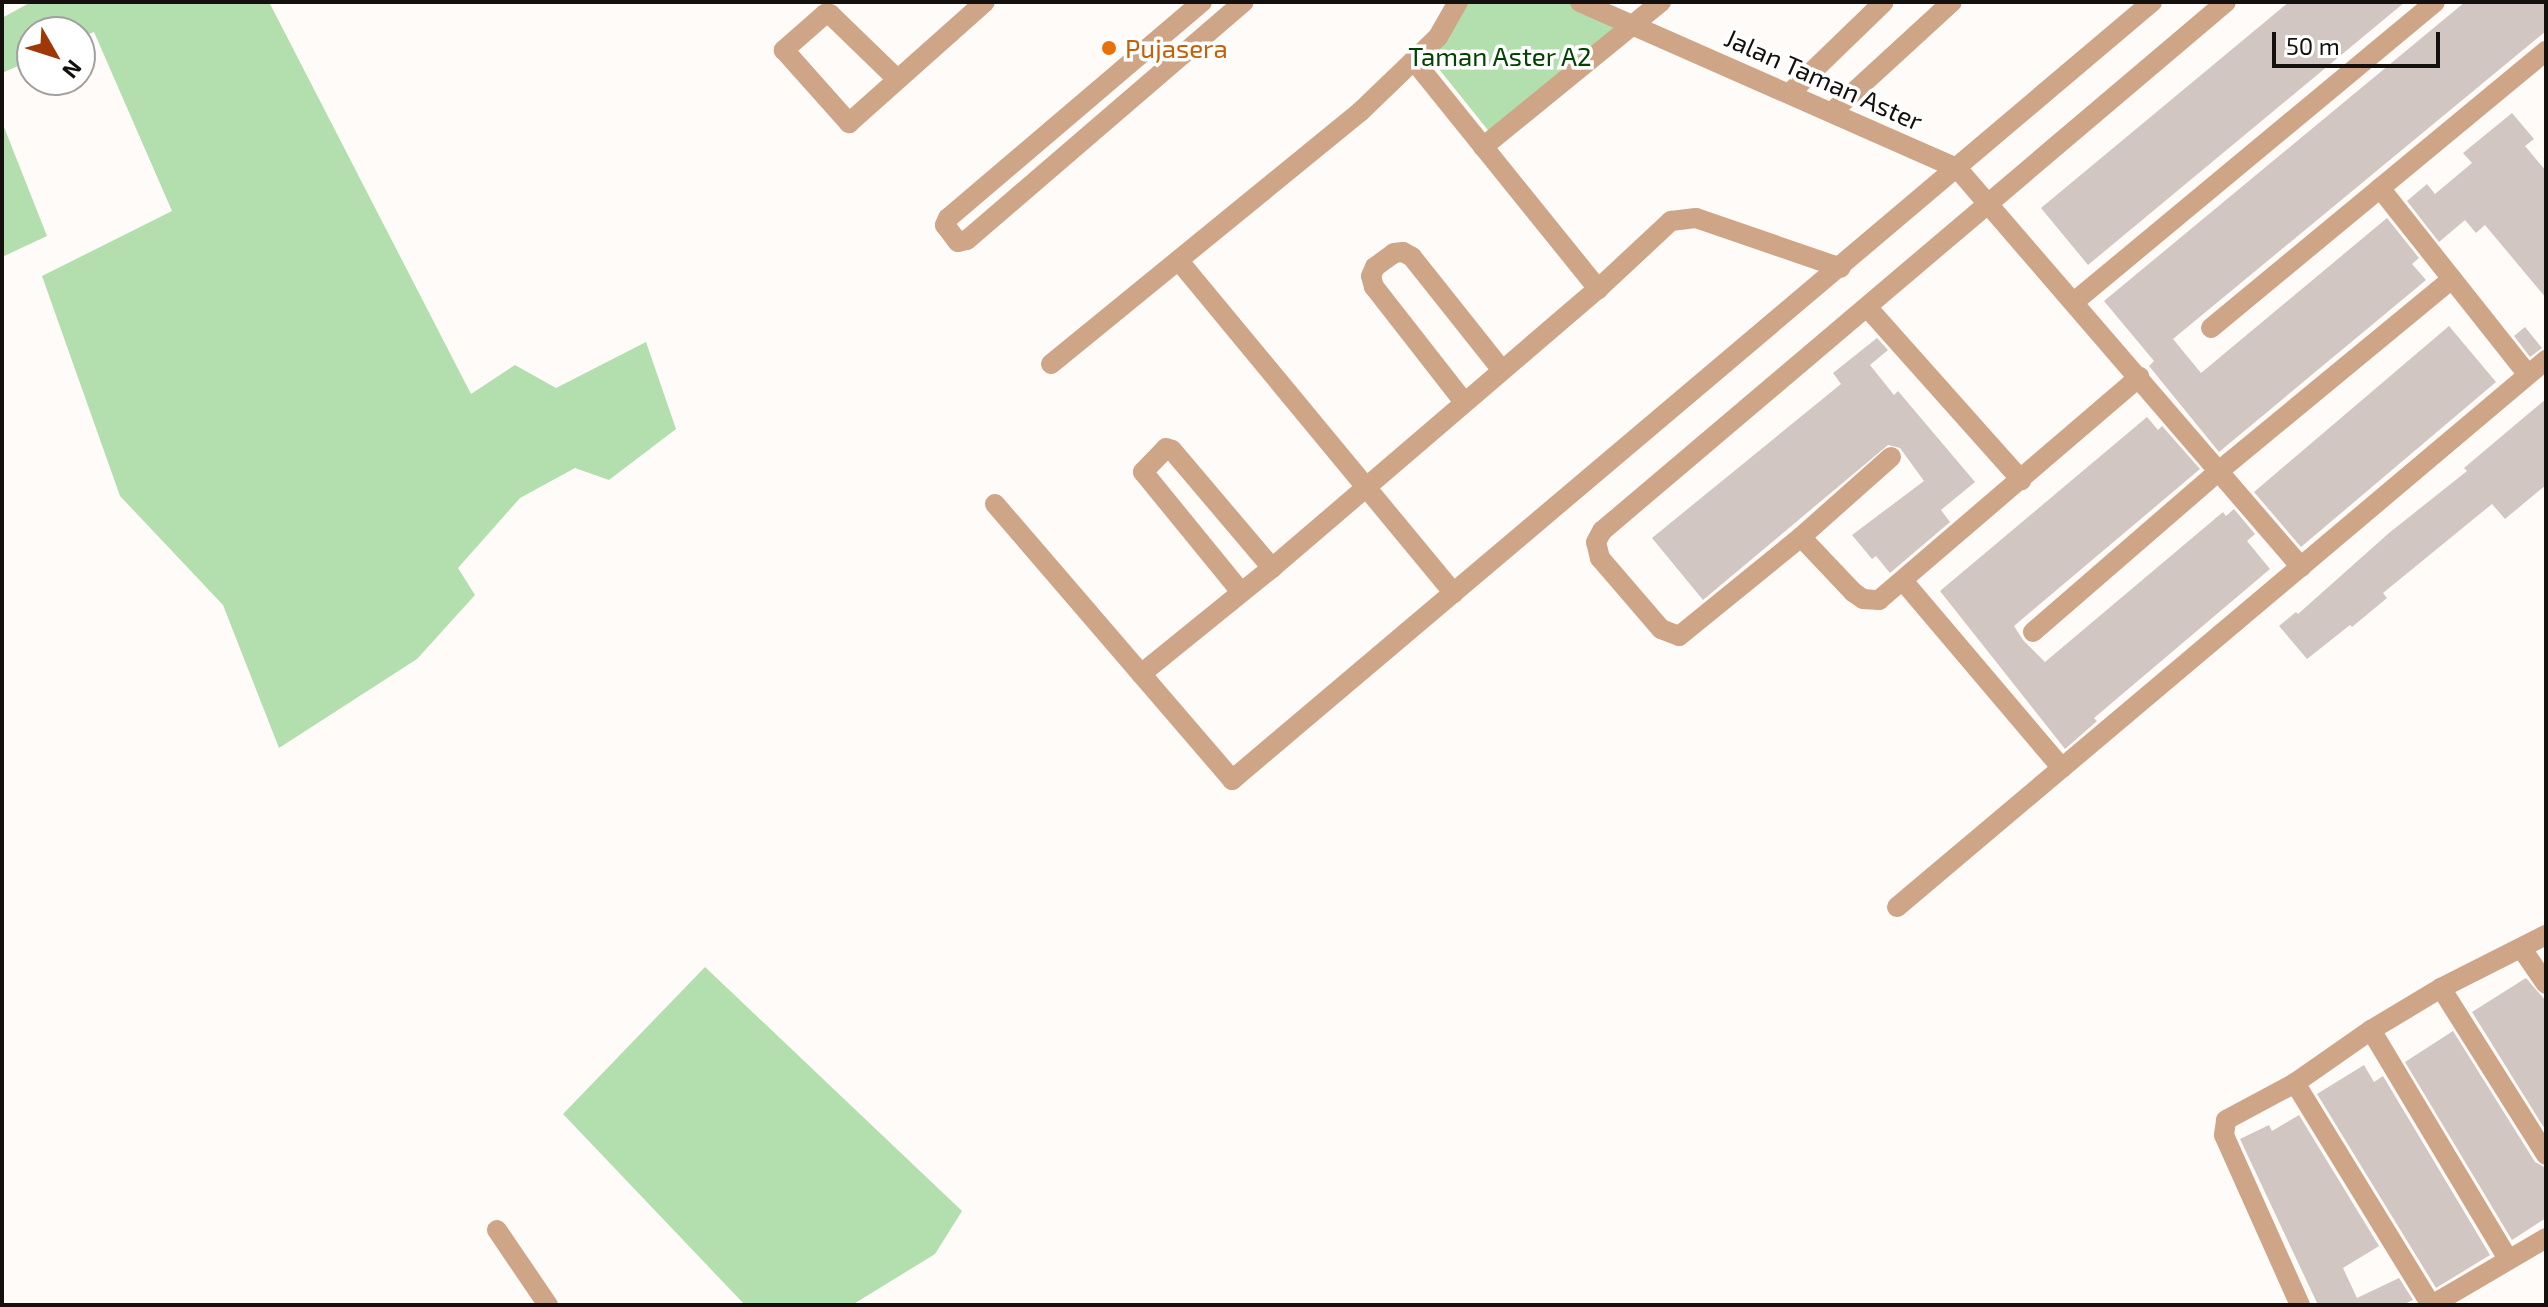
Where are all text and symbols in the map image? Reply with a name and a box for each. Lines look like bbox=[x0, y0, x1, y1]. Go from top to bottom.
north arrow bbox=[16, 16, 96, 96]
scale bar bbox=[2276, 16, 2444, 66]
street label: Jalan Taman Aster bbox=[1720, 21, 1928, 137]
text: 50 m bbox=[2286, 31, 2340, 60]
place label: Pujasera bbox=[1125, 32, 1228, 64]
marker: Pujasera bbox=[1100, 39, 1118, 57]
park label: Taman Aster A2 bbox=[1407, 40, 1593, 72]
text: N bbox=[58, 55, 88, 84]

